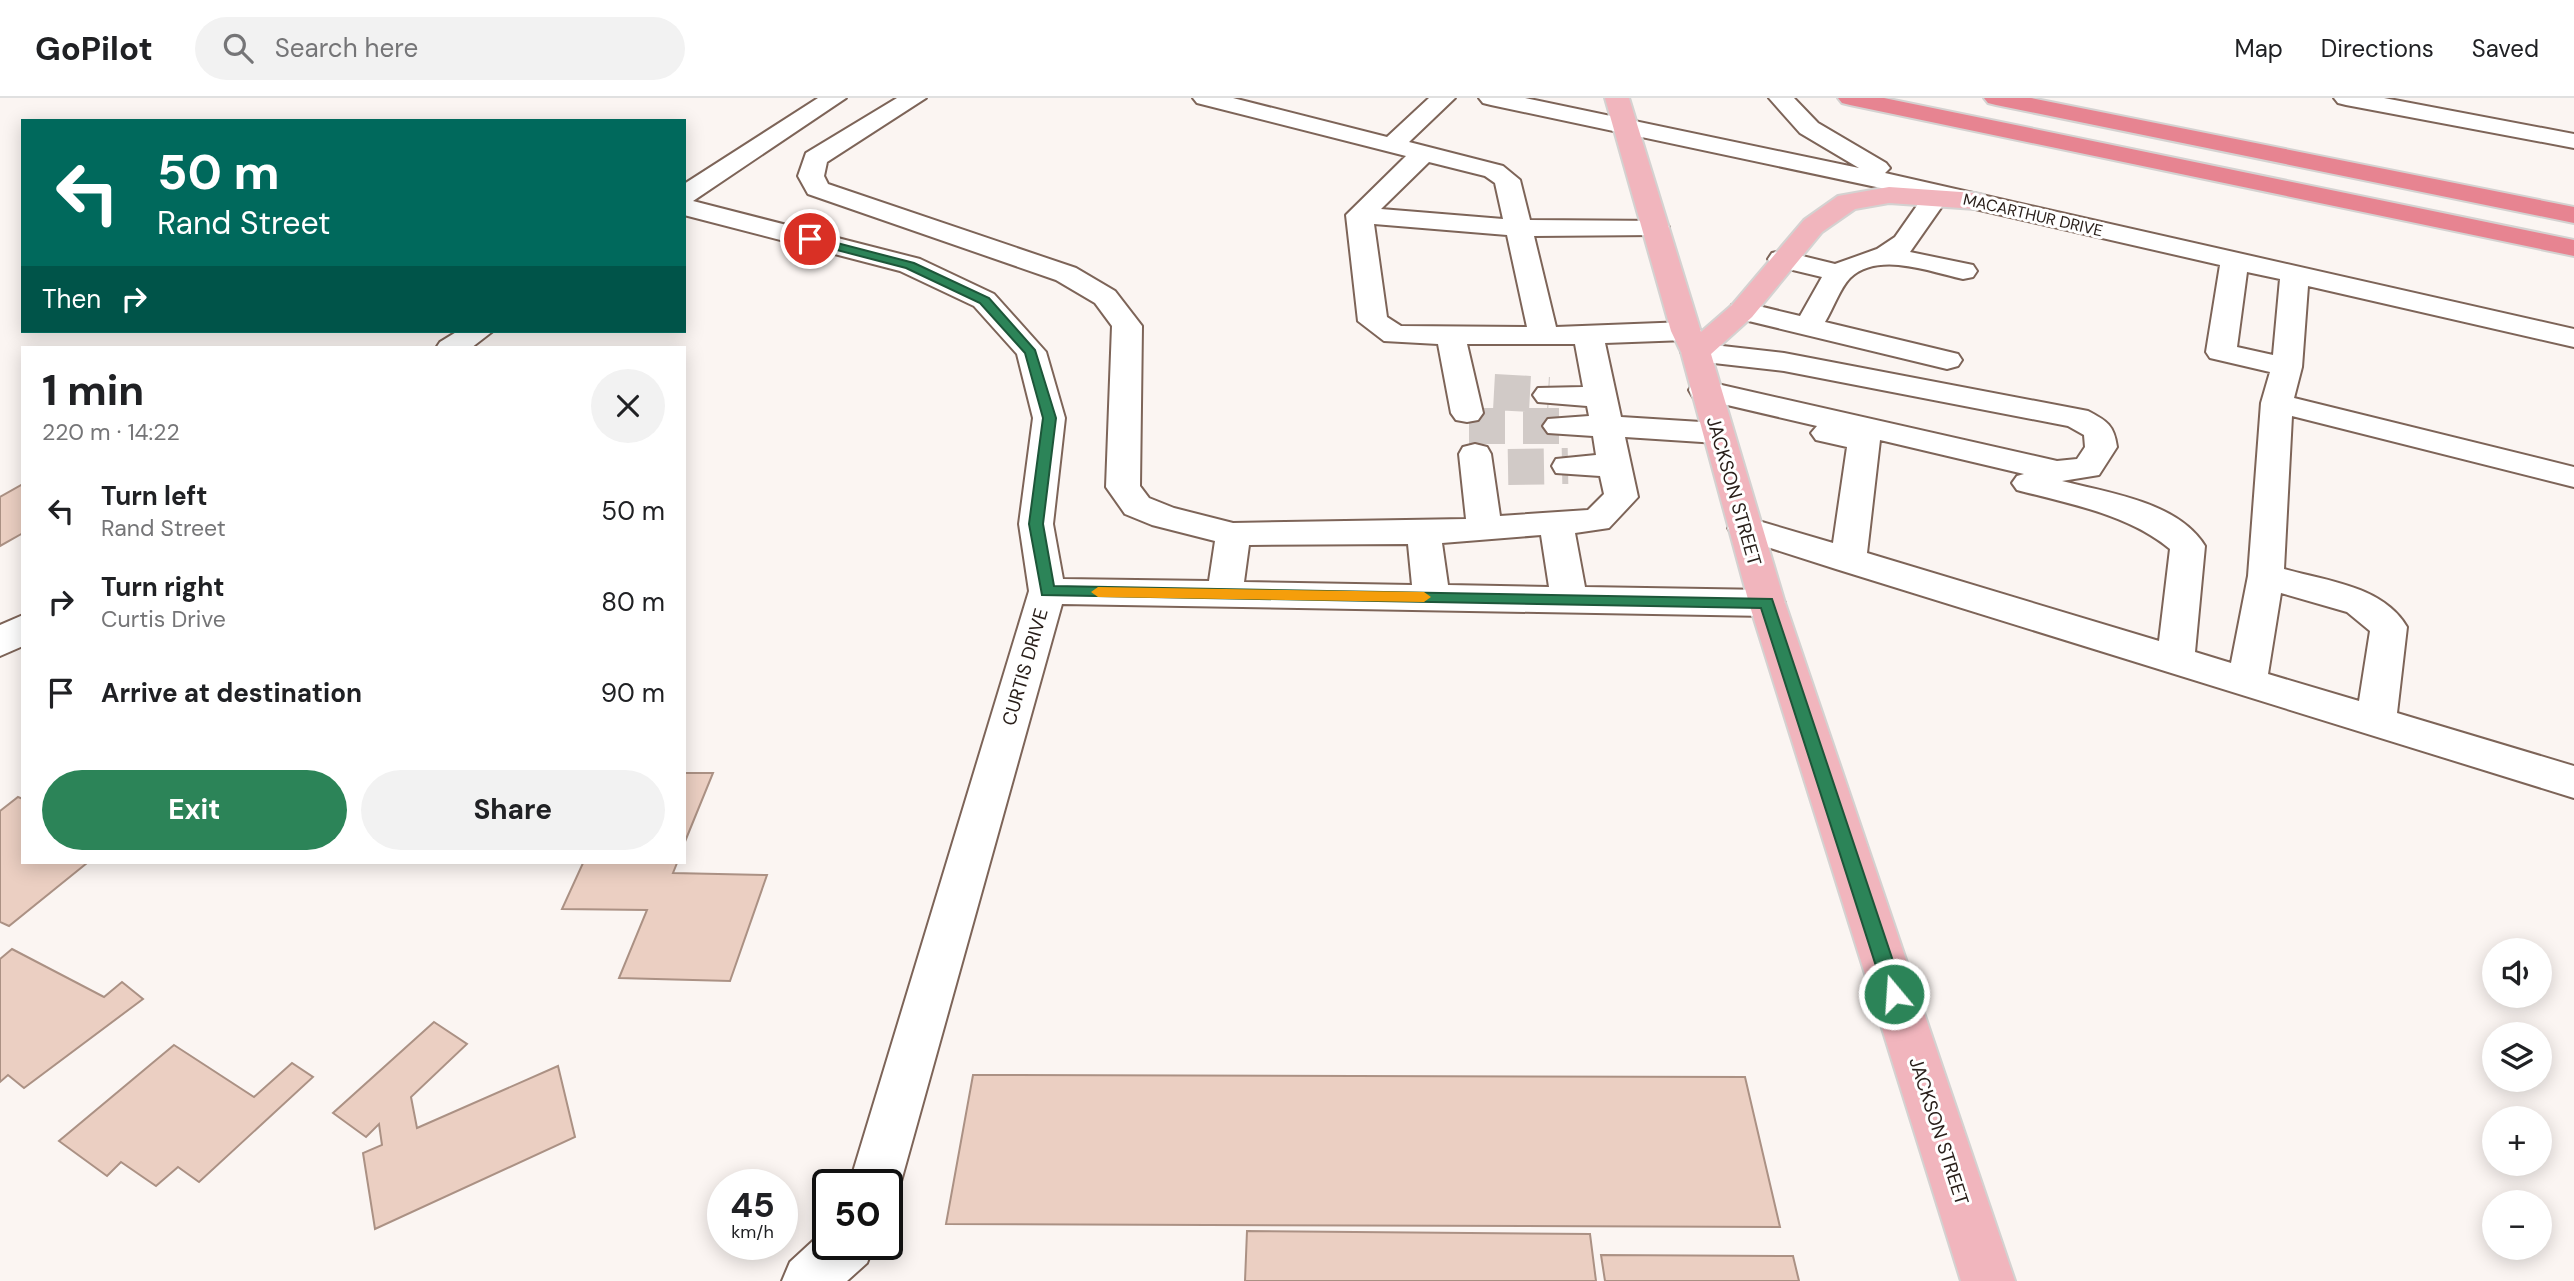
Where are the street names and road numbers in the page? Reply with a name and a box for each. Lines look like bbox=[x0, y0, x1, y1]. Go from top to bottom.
street label: MACARTHUR DRIVE bbox=[1961, 189, 2105, 241]
street label: JACKSON STREET bbox=[1701, 413, 1767, 569]
street label: CURTIS DRIVE bbox=[996, 605, 1054, 729]
street label: JACKSON STREET bbox=[1903, 1054, 1975, 1209]

